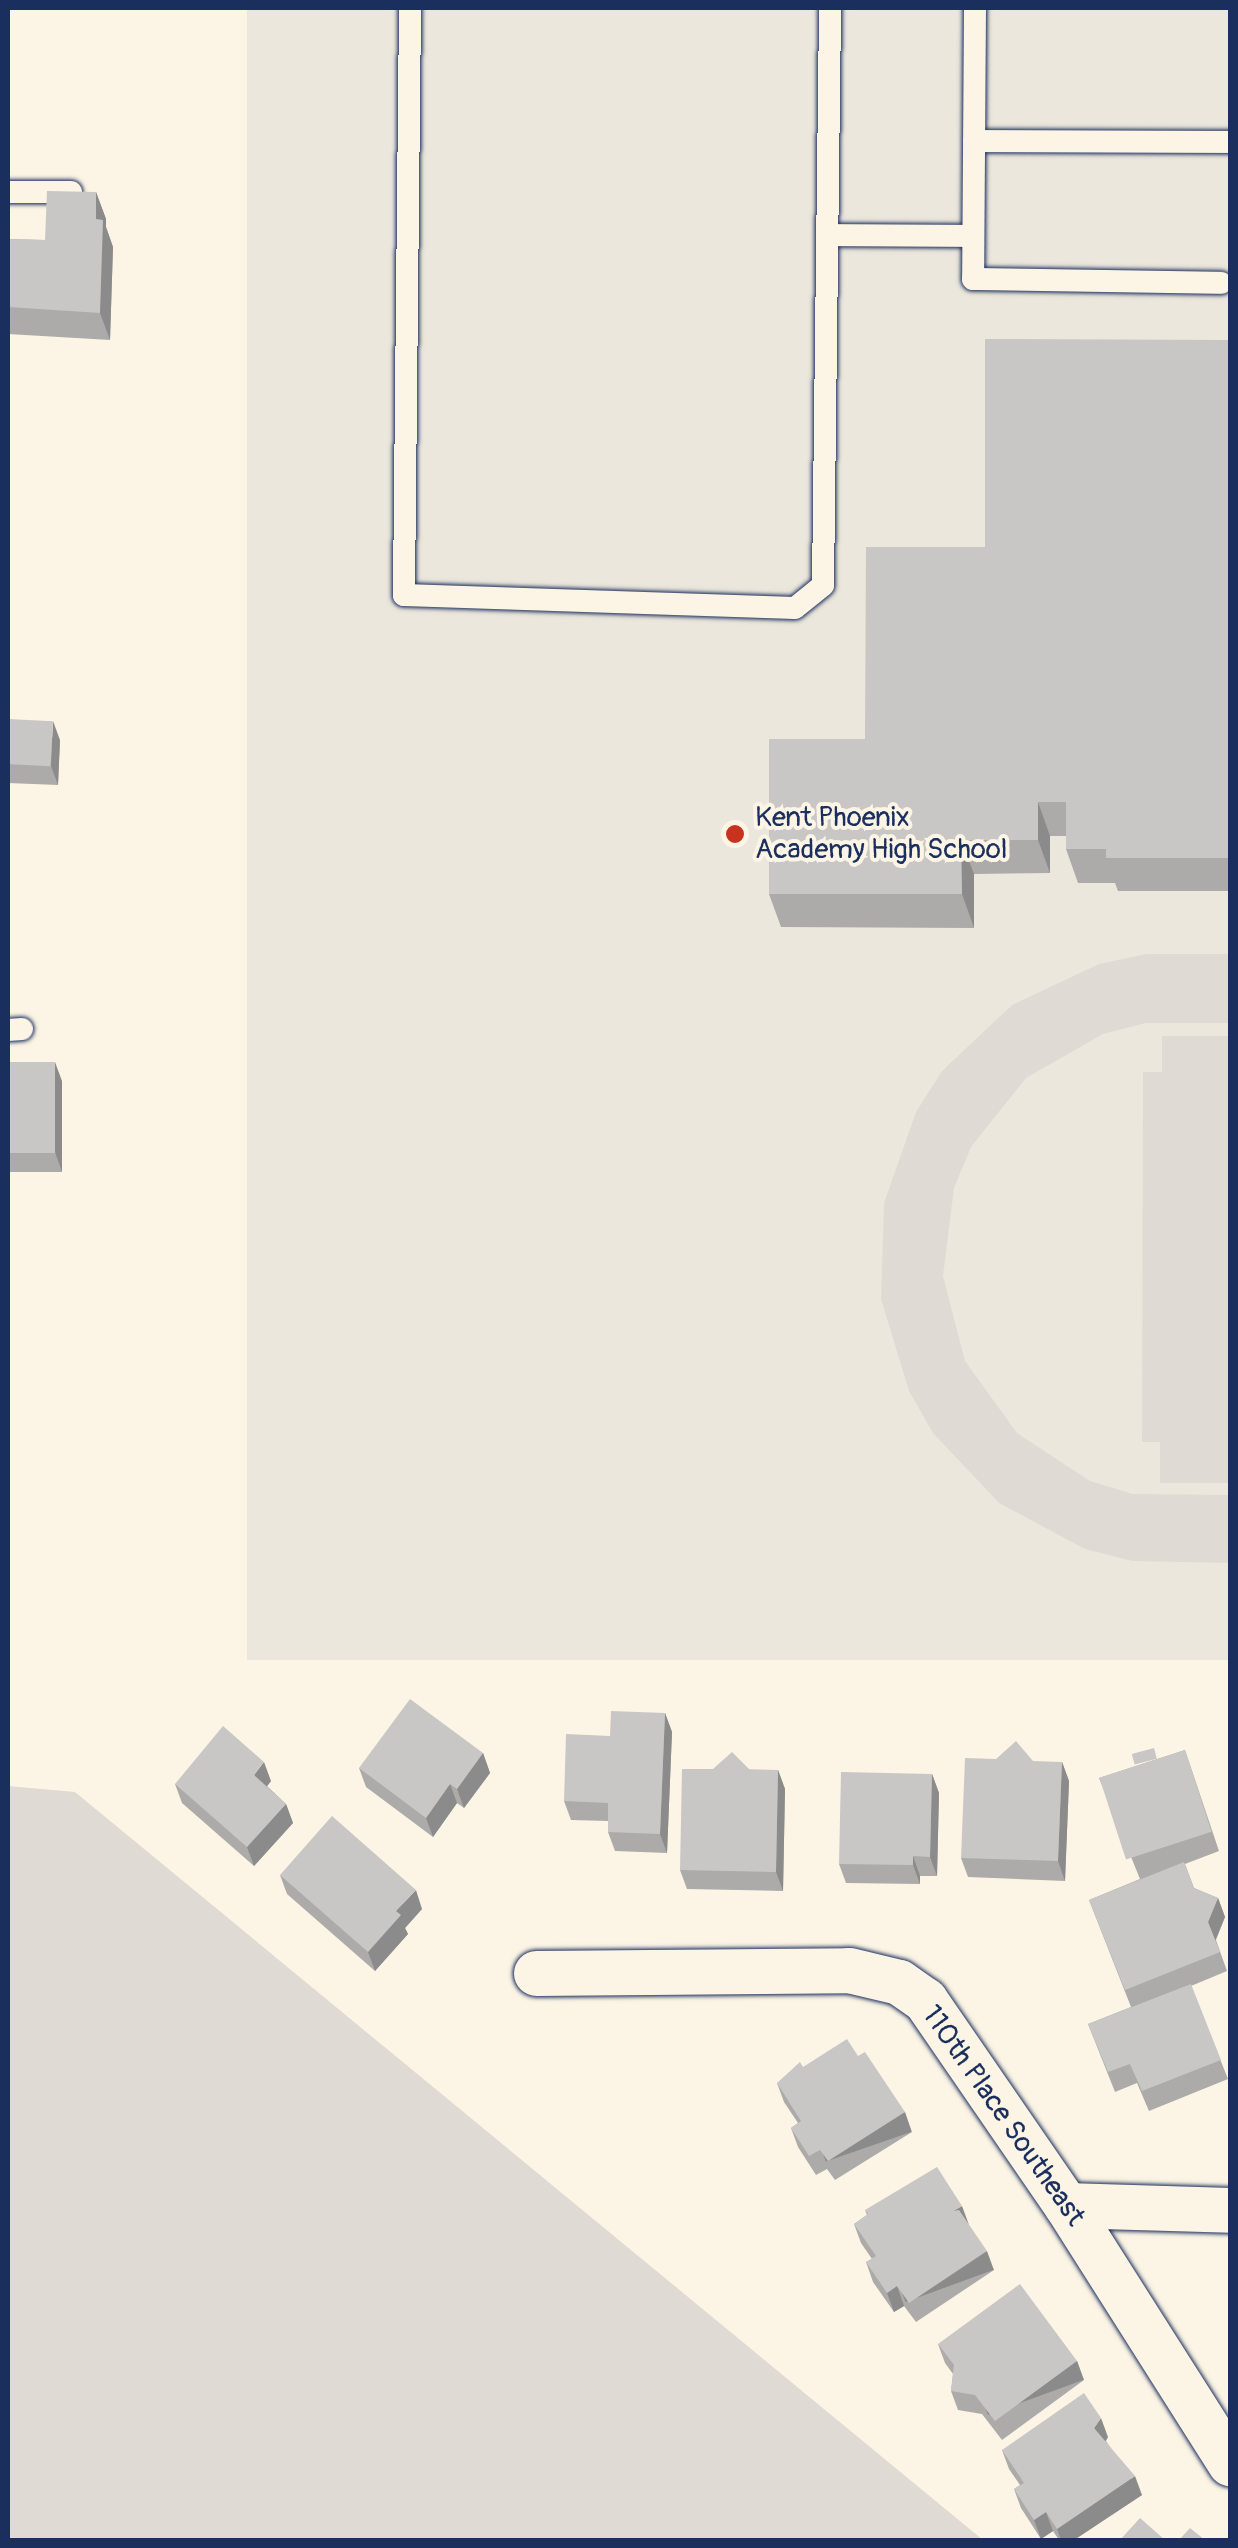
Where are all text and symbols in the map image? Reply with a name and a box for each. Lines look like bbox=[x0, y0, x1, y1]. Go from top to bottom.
place label: Kent Phoenix Academy High School bbox=[755, 801, 1008, 867]
marker: Kent Phoenix Academy High School bbox=[724, 823, 746, 845]
street label: 110th Place Southeast bbox=[914, 1999, 1092, 2233]

